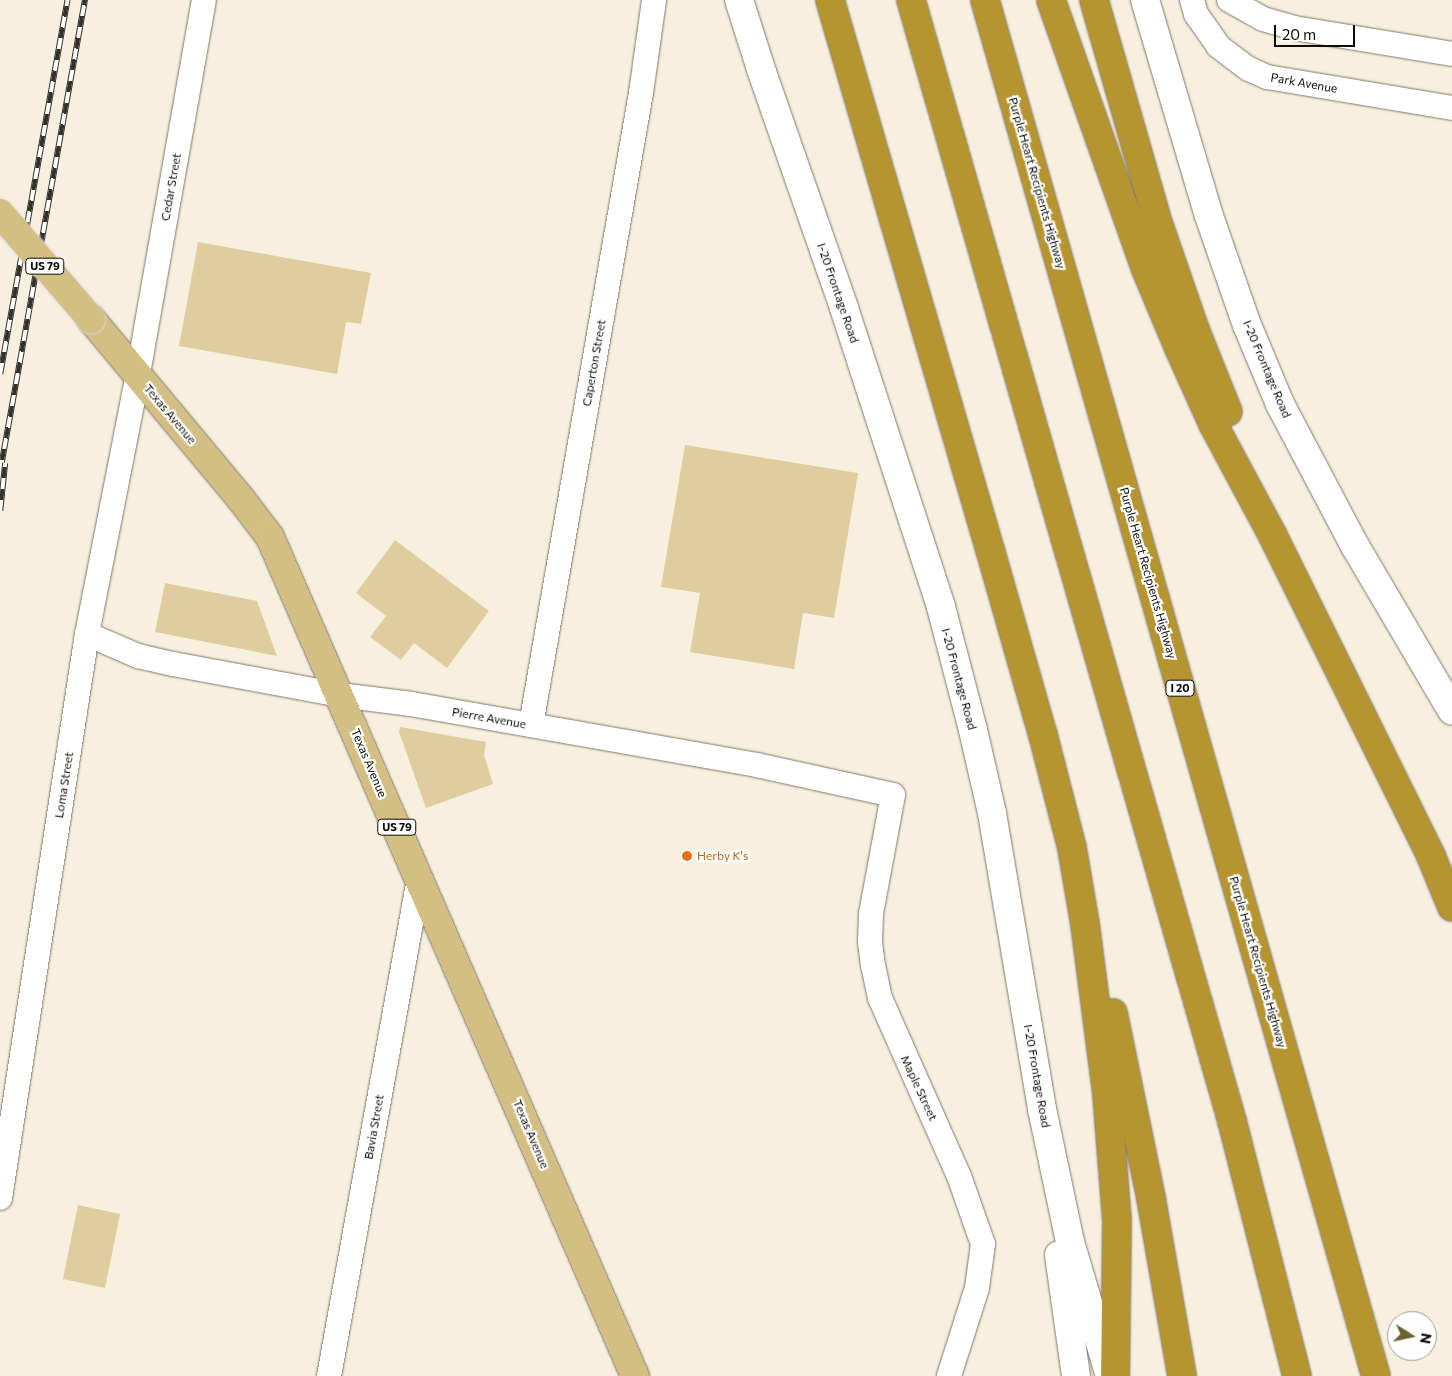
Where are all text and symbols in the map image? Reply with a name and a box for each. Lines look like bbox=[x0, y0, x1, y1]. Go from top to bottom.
scale bar bbox=[1277, 15, 1358, 47]
text: 20 m bbox=[1282, 25, 1316, 43]
street label: Park Avenue bbox=[1270, 70, 1338, 96]
street label: Purple Heart Recipients Highway bbox=[1006, 96, 1068, 270]
street label: Cedar Street bbox=[158, 152, 184, 222]
street label: I-20 Frontage Road bbox=[814, 241, 862, 345]
road number: US 79 bbox=[25, 258, 65, 274]
street label: I-20 Frontage Road bbox=[1240, 318, 1294, 420]
street label: Caperton Street bbox=[579, 319, 609, 407]
street label: Texas Avenue bbox=[141, 381, 199, 447]
street label: Purple Heart Recipients Highway bbox=[1117, 486, 1179, 660]
street label: I-20 Frontage Road bbox=[938, 627, 980, 731]
road number: I 20 bbox=[1165, 680, 1195, 696]
street label: Pierre Avenue bbox=[451, 704, 527, 732]
street label: Texas Avenue bbox=[348, 726, 390, 800]
street label: Loma Street bbox=[52, 751, 76, 819]
road number: US 79 bbox=[377, 819, 417, 836]
place label: Herby K's bbox=[697, 849, 749, 863]
marker: Herby K's bbox=[681, 850, 693, 862]
street label: Purple Heart Recipients Highway bbox=[1227, 875, 1289, 1049]
street label: I-20 Frontage Road bbox=[1021, 1023, 1053, 1129]
street label: Maple Street bbox=[898, 1053, 940, 1123]
street label: Bavia Street bbox=[361, 1093, 387, 1161]
street label: Texas Avenue bbox=[510, 1097, 552, 1171]
north arrow bbox=[1387, 1311, 1437, 1361]
text: N bbox=[1417, 1332, 1436, 1345]

